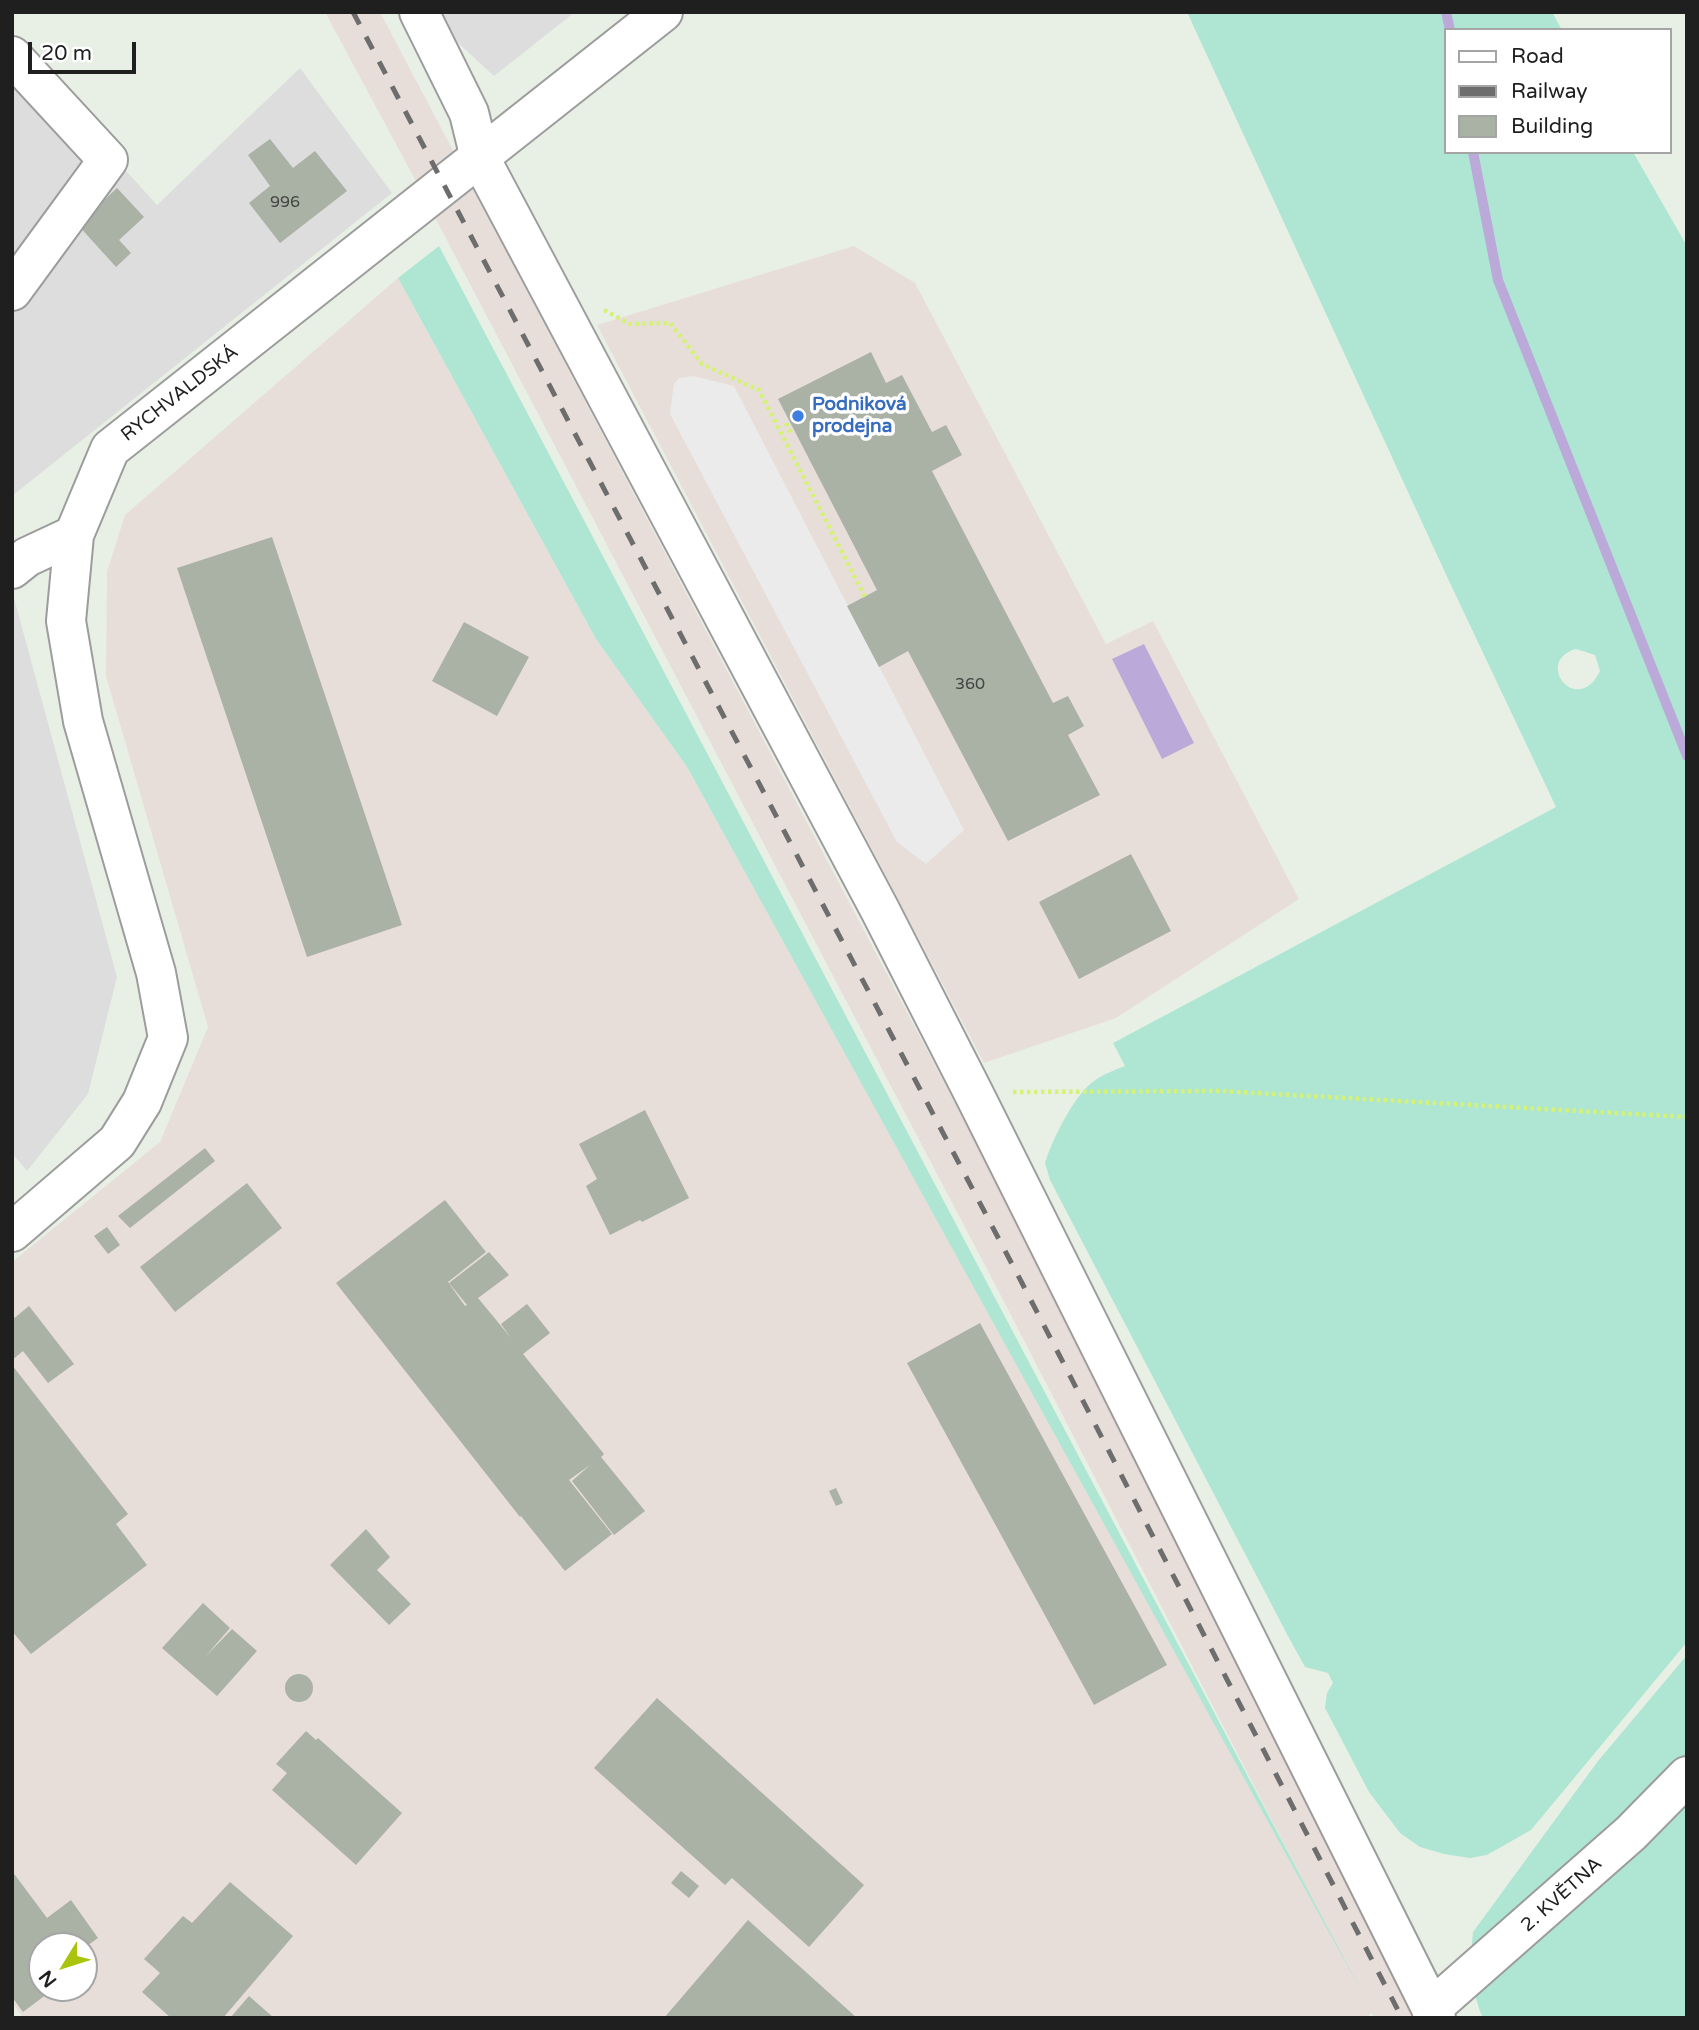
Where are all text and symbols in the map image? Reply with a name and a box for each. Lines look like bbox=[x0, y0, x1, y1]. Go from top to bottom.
scale bar bbox=[32, 28, 140, 72]
legend bbox=[1444, 28, 1671, 154]
text: 20 m bbox=[41, 41, 92, 66]
text: Road bbox=[1511, 44, 1564, 69]
text: Railway bbox=[1511, 79, 1588, 104]
text: Building bbox=[1511, 114, 1593, 139]
house number: 996 bbox=[270, 193, 300, 213]
street label: RYCHVALDSKÁ bbox=[117, 341, 243, 447]
place label: Podniková prodejna bbox=[812, 394, 907, 438]
marker: Podniková prodejna bbox=[790, 408, 806, 424]
house number: 360 bbox=[955, 675, 985, 695]
street label: 2. KVĚTNA bbox=[1517, 1853, 1607, 1937]
north arrow bbox=[28, 1932, 98, 2002]
text: N bbox=[35, 1966, 61, 1991]

